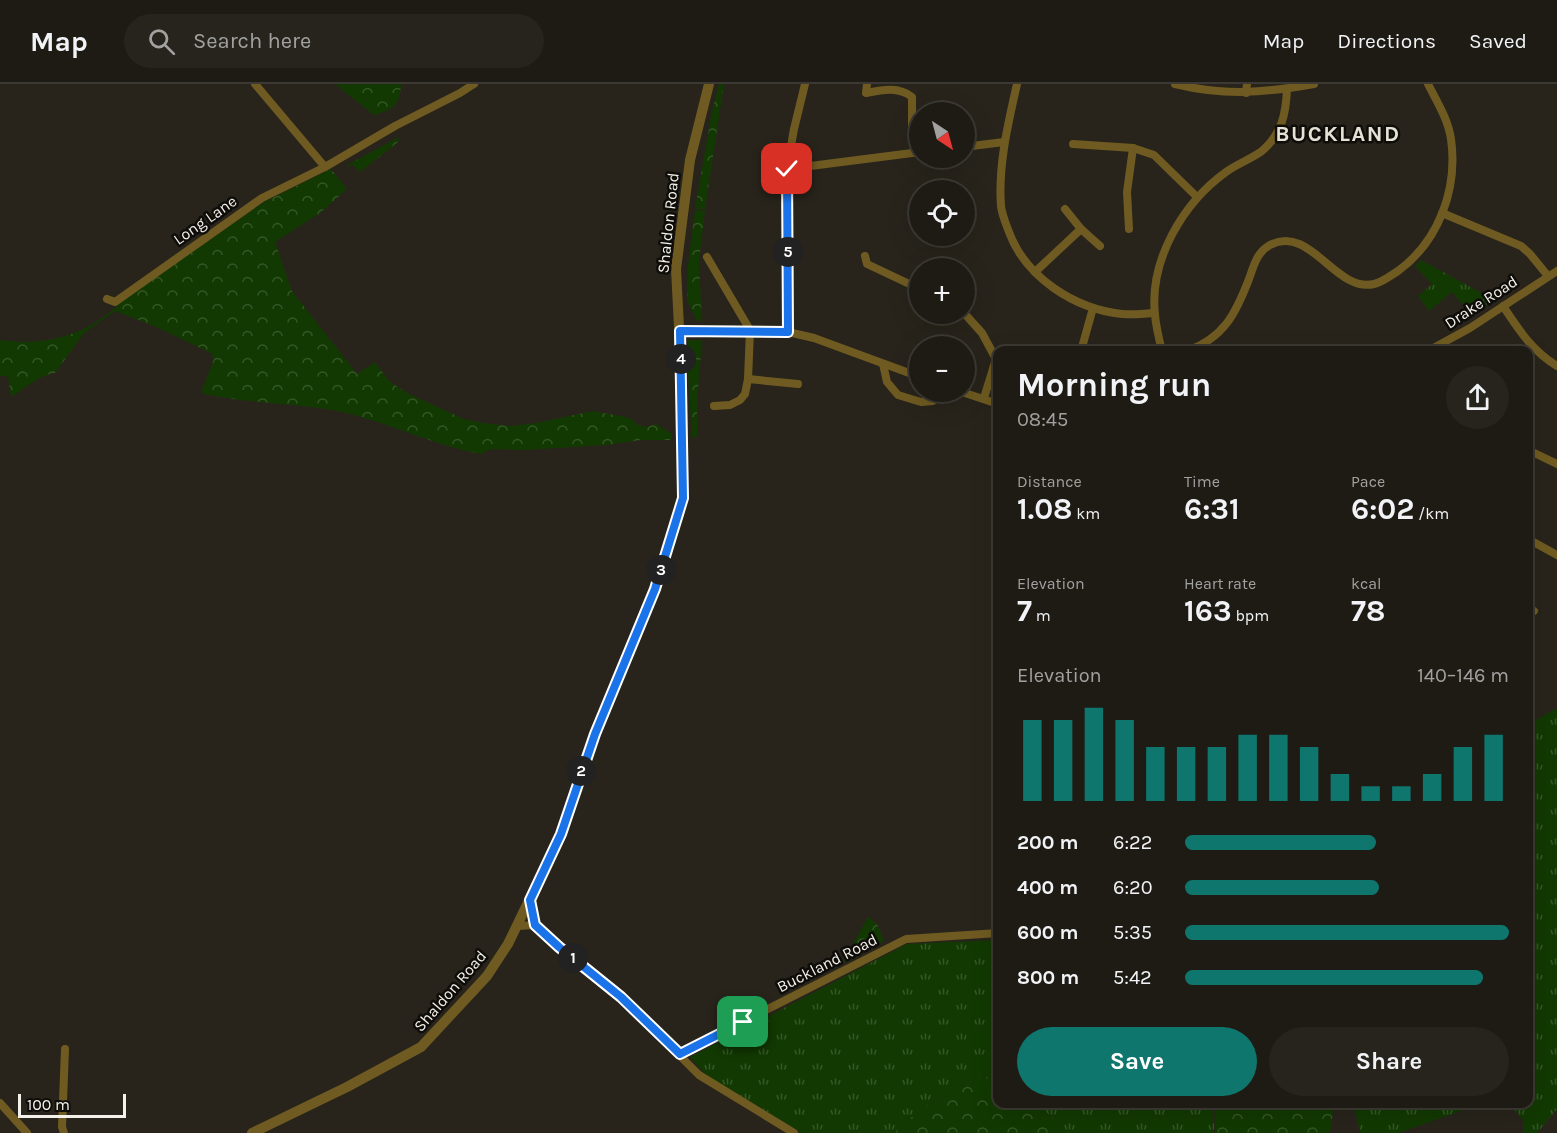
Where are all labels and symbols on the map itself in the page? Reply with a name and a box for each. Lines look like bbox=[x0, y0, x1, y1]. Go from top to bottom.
north arrow bbox=[909, 102, 975, 168]
district label: BUCKLAND bbox=[1275, 121, 1401, 147]
pin bbox=[761, 143, 812, 194]
street label: Shaldon Road bbox=[653, 172, 683, 274]
street label: Long Lane bbox=[170, 191, 240, 249]
pin: 5 bbox=[773, 237, 803, 267]
street label: Drake Road bbox=[1441, 271, 1521, 333]
pin: 4 bbox=[666, 344, 696, 374]
pin: 3 bbox=[646, 555, 676, 585]
pin: 2 bbox=[566, 756, 596, 786]
street label: Buckland Road bbox=[774, 930, 880, 996]
pin: 1 bbox=[558, 943, 588, 973]
street label: Shaldon Road bbox=[410, 947, 490, 1035]
pin bbox=[717, 996, 768, 1047]
scale bar bbox=[18, 1091, 126, 1118]

